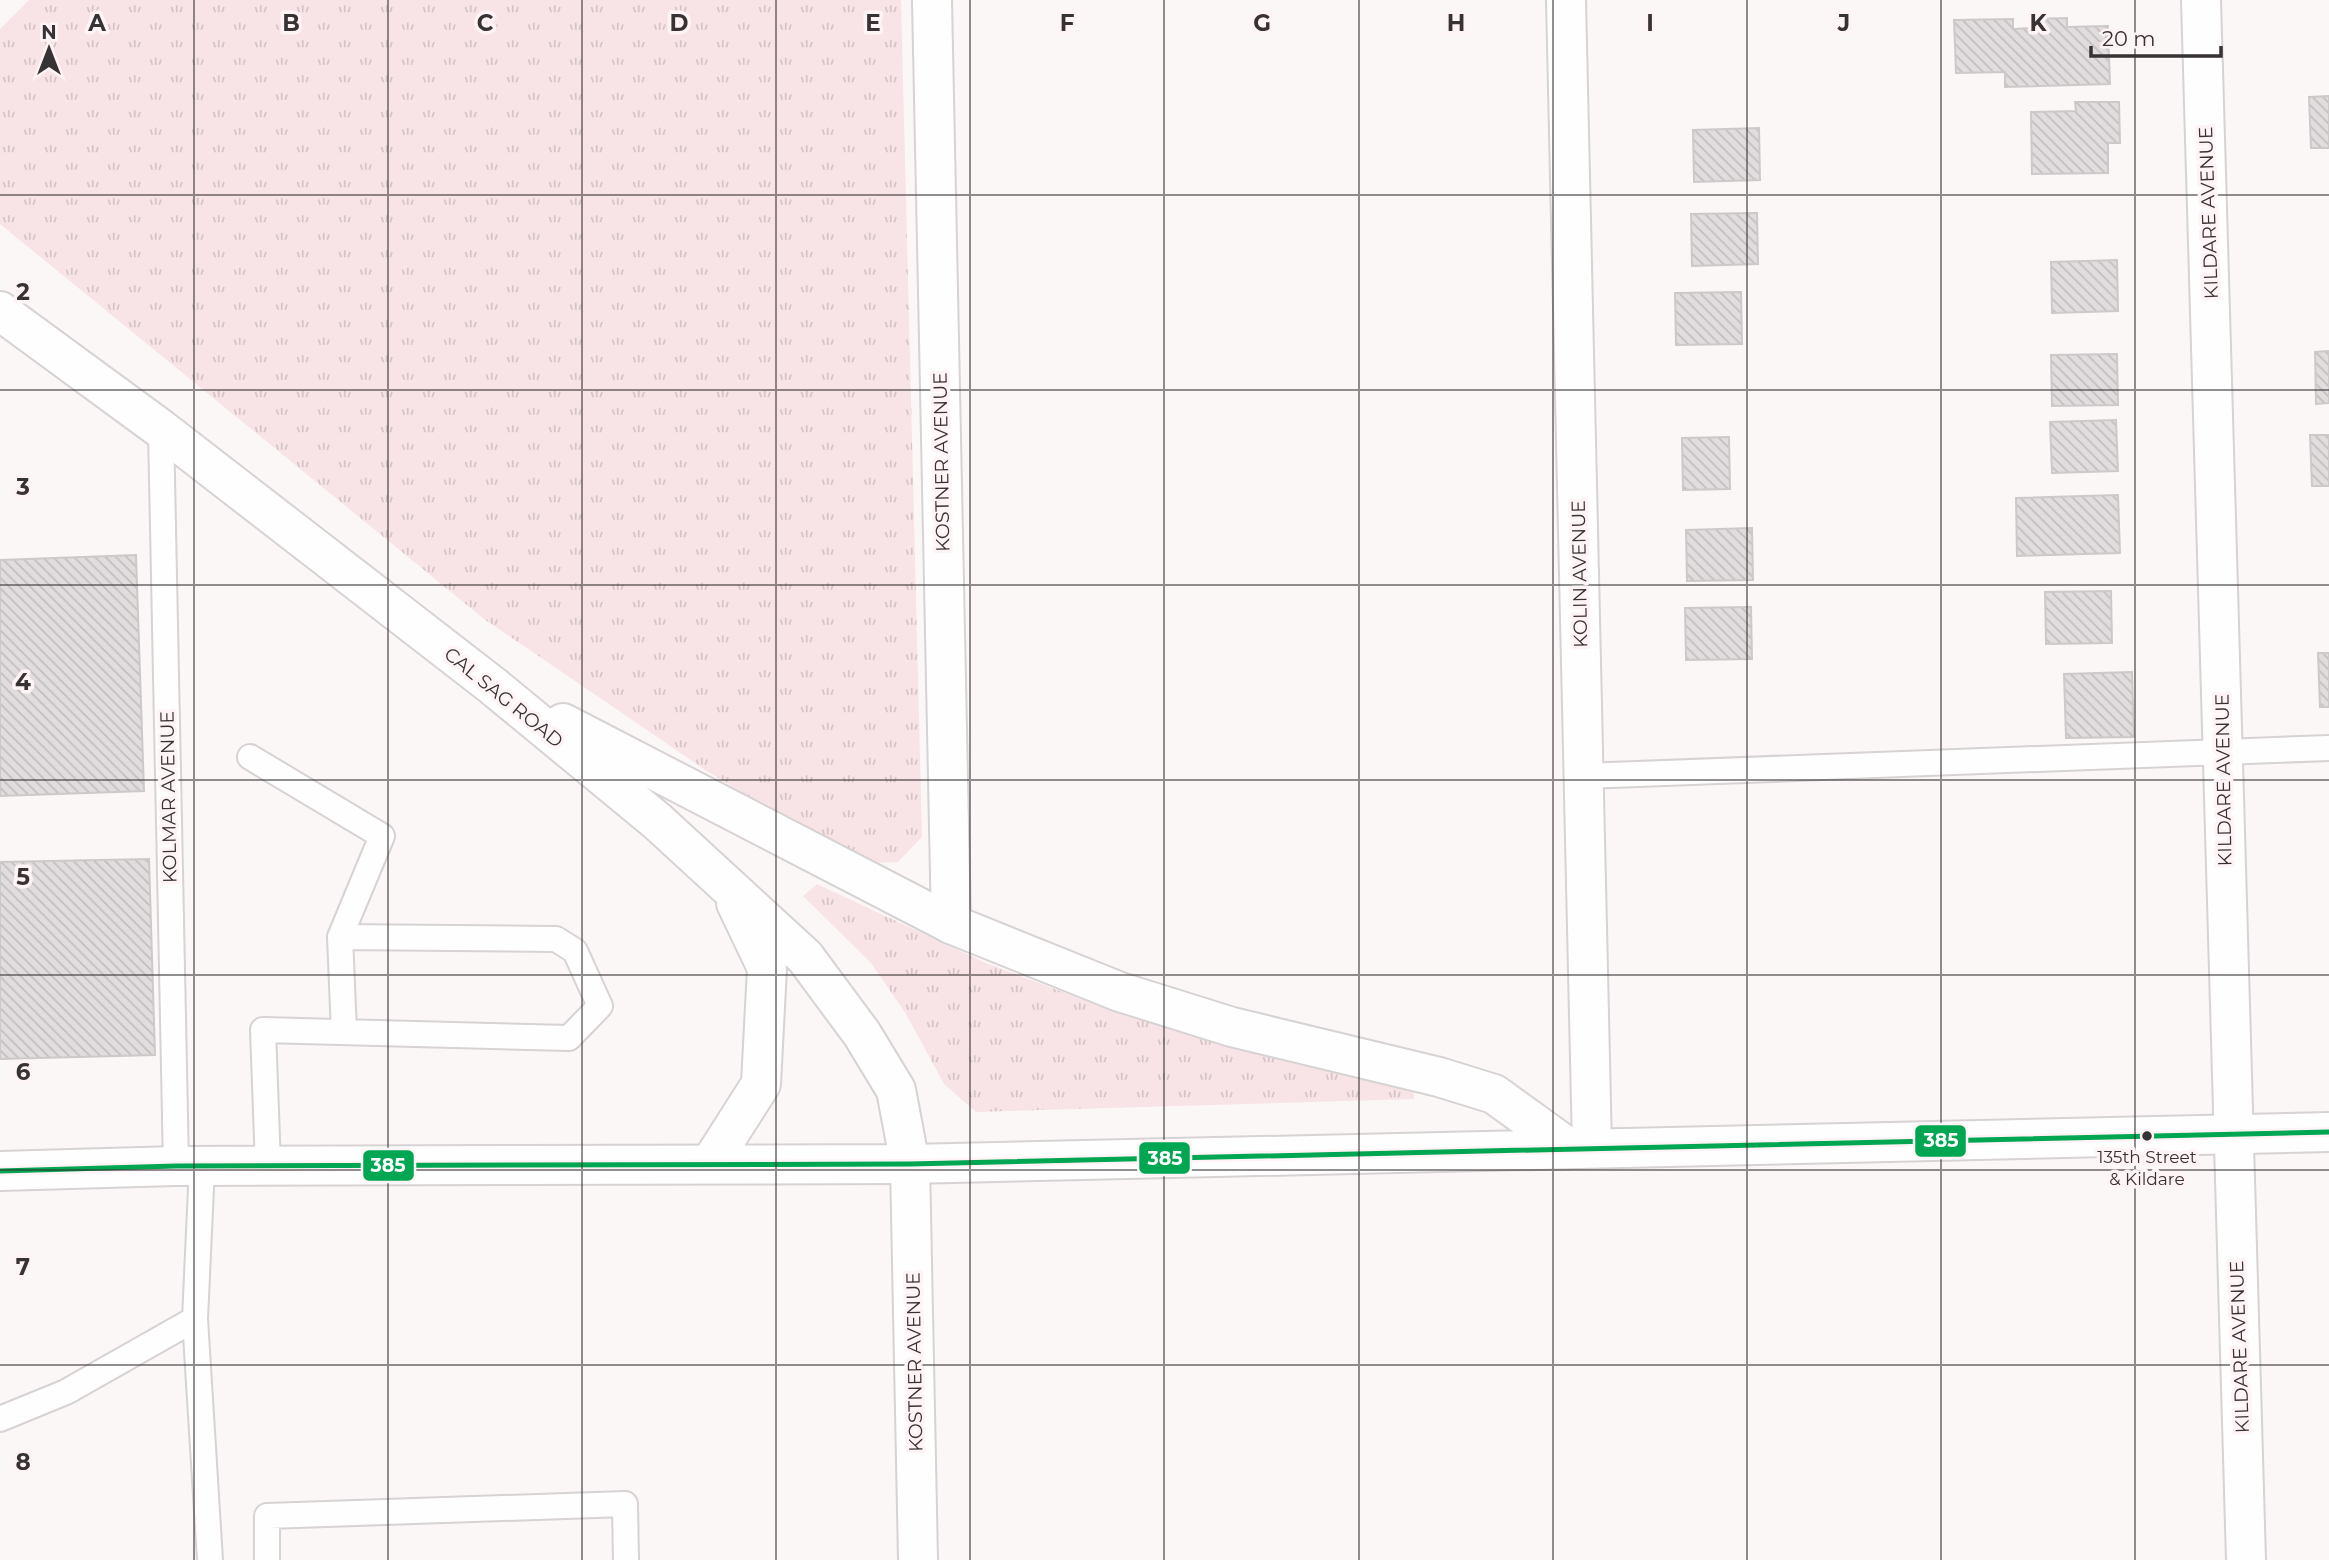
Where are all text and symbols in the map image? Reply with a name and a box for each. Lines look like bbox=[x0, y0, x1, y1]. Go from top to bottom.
text: A bbox=[87, 9, 106, 37]
text: B bbox=[282, 9, 300, 37]
text: C bbox=[477, 9, 494, 37]
text: D bbox=[670, 9, 689, 37]
text: E bbox=[865, 9, 881, 37]
text: F bbox=[1060, 9, 1075, 37]
text: G bbox=[1253, 9, 1271, 37]
text: H bbox=[1447, 9, 1465, 37]
text: I bbox=[1646, 9, 1654, 37]
text: J bbox=[1837, 9, 1850, 37]
text: K bbox=[2029, 9, 2047, 37]
north arrow bbox=[14, 14, 84, 84]
scale bar bbox=[2091, 14, 2220, 58]
text: N bbox=[41, 21, 57, 44]
text: 20 m bbox=[2102, 26, 2156, 51]
street label: KILDARE AVENUE bbox=[2194, 126, 2223, 300]
text: 2 bbox=[16, 278, 30, 306]
street label: KOSTNER AVENUE bbox=[928, 372, 955, 552]
text: 3 bbox=[15, 473, 30, 501]
street label: KOLIN AVENUE bbox=[1567, 500, 1592, 648]
street label: CAL SAG ROAD bbox=[440, 642, 568, 752]
text: 4 bbox=[15, 668, 31, 696]
street label: KILDARE AVENUE bbox=[2210, 693, 2237, 867]
street label: KOLMAR AVENUE bbox=[155, 711, 182, 883]
text: 5 bbox=[16, 863, 30, 891]
text: 6 bbox=[16, 1058, 31, 1086]
line badge: 385 bbox=[1914, 1124, 1967, 1158]
text: 385 bbox=[1922, 1129, 1959, 1152]
marker: 135th Street & Kildare bbox=[2140, 1129, 2154, 1143]
line badge: 385 bbox=[1138, 1141, 1191, 1175]
text: 385 bbox=[1146, 1147, 1183, 1170]
place label: 135th Street & Kildare bbox=[2097, 1147, 2197, 1189]
line badge: 385 bbox=[362, 1149, 415, 1182]
text: 385 bbox=[369, 1154, 406, 1177]
text: 7 bbox=[16, 1253, 30, 1281]
street label: KILDARE AVENUE bbox=[2225, 1260, 2254, 1434]
street label: KOSTNER AVENUE bbox=[901, 1272, 928, 1452]
text: 8 bbox=[15, 1448, 31, 1476]

